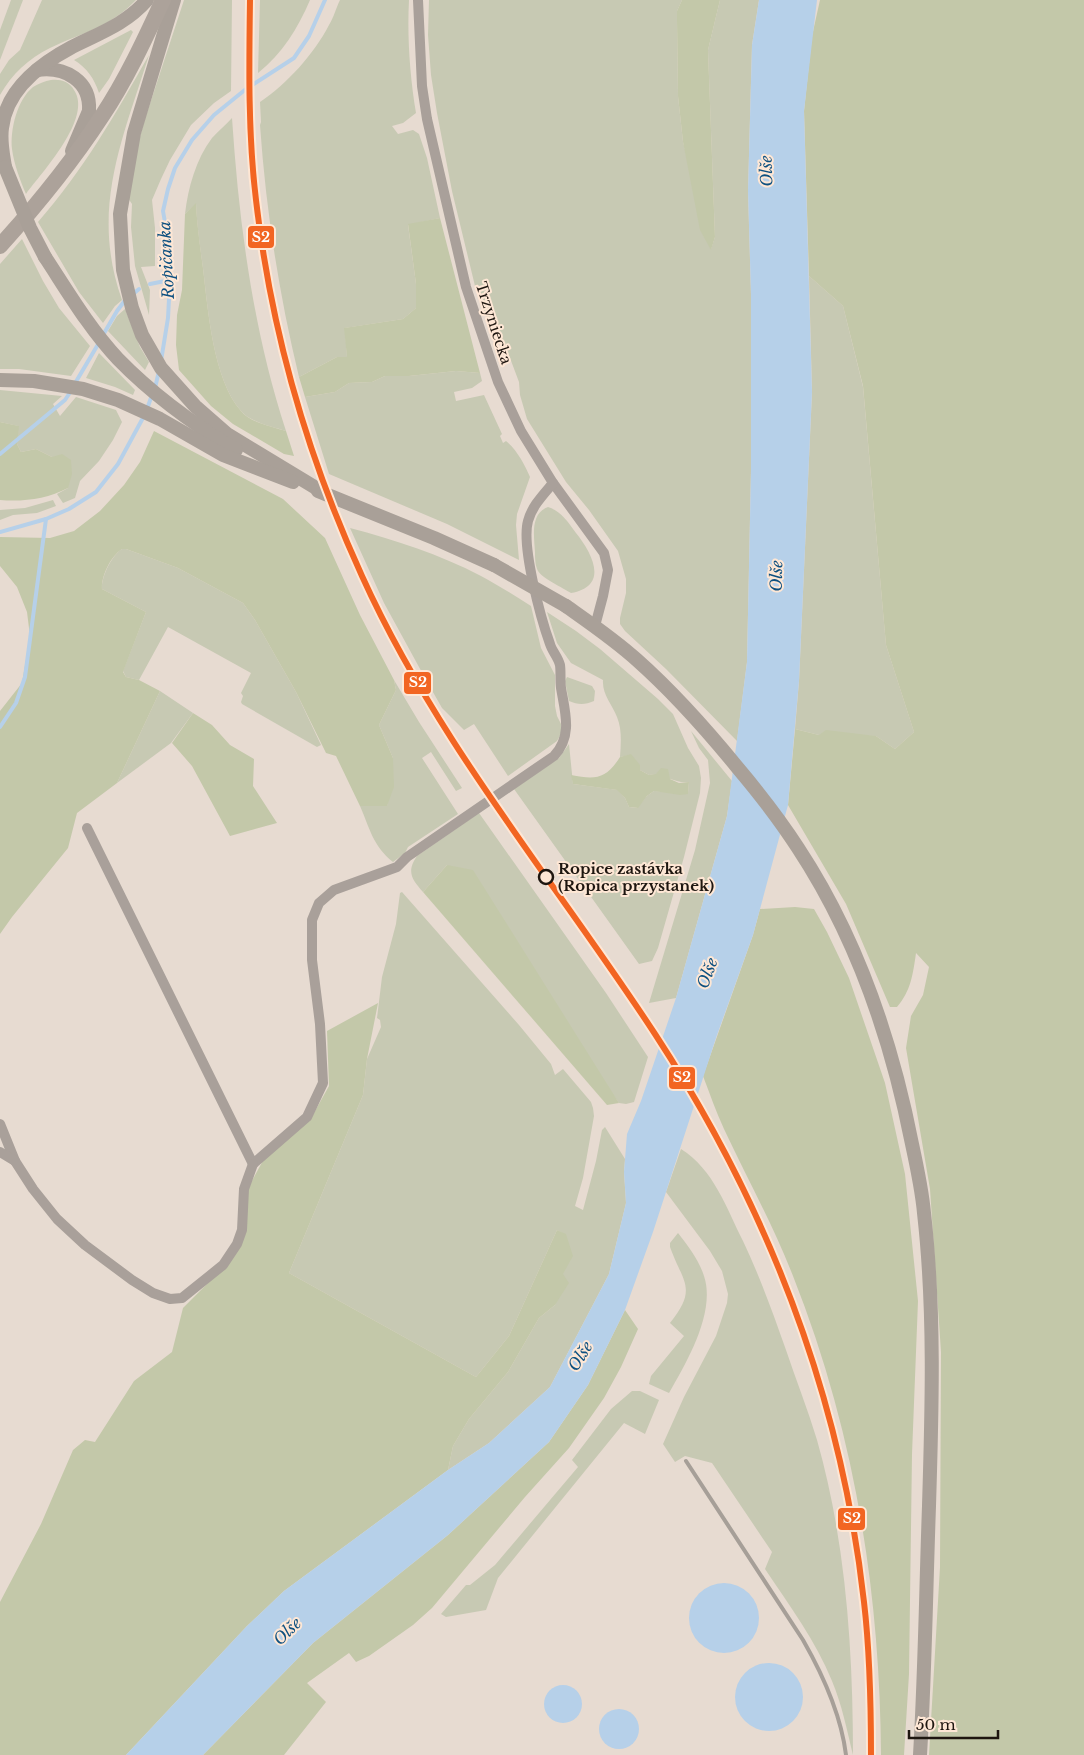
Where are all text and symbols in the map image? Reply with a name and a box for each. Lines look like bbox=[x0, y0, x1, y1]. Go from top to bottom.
water label: Olše bbox=[755, 154, 777, 187]
water label: Ropičanka bbox=[154, 220, 178, 301]
line badge: S2 bbox=[247, 225, 275, 249]
text: S2 bbox=[252, 228, 270, 246]
street label: Trzyniecka bbox=[472, 279, 516, 367]
water label: Olše bbox=[766, 559, 786, 592]
line badge: S2 bbox=[403, 671, 432, 695]
text: S2 bbox=[409, 673, 427, 691]
place label: Ropice zastávka (Ropica przystanek) bbox=[558, 859, 714, 895]
marker: Ropice zastávka (Ropica przystanek) bbox=[538, 869, 554, 885]
water label: Olše bbox=[692, 954, 722, 991]
line badge: S2 bbox=[668, 1066, 696, 1090]
text: S2 bbox=[673, 1068, 691, 1086]
water label: Olše bbox=[563, 1337, 597, 1375]
line badge: S2 bbox=[837, 1507, 866, 1531]
text: S2 bbox=[843, 1509, 861, 1527]
water label: Olše bbox=[269, 1612, 306, 1649]
scale bar bbox=[909, 1708, 998, 1740]
text: 50 m bbox=[916, 1715, 956, 1734]

